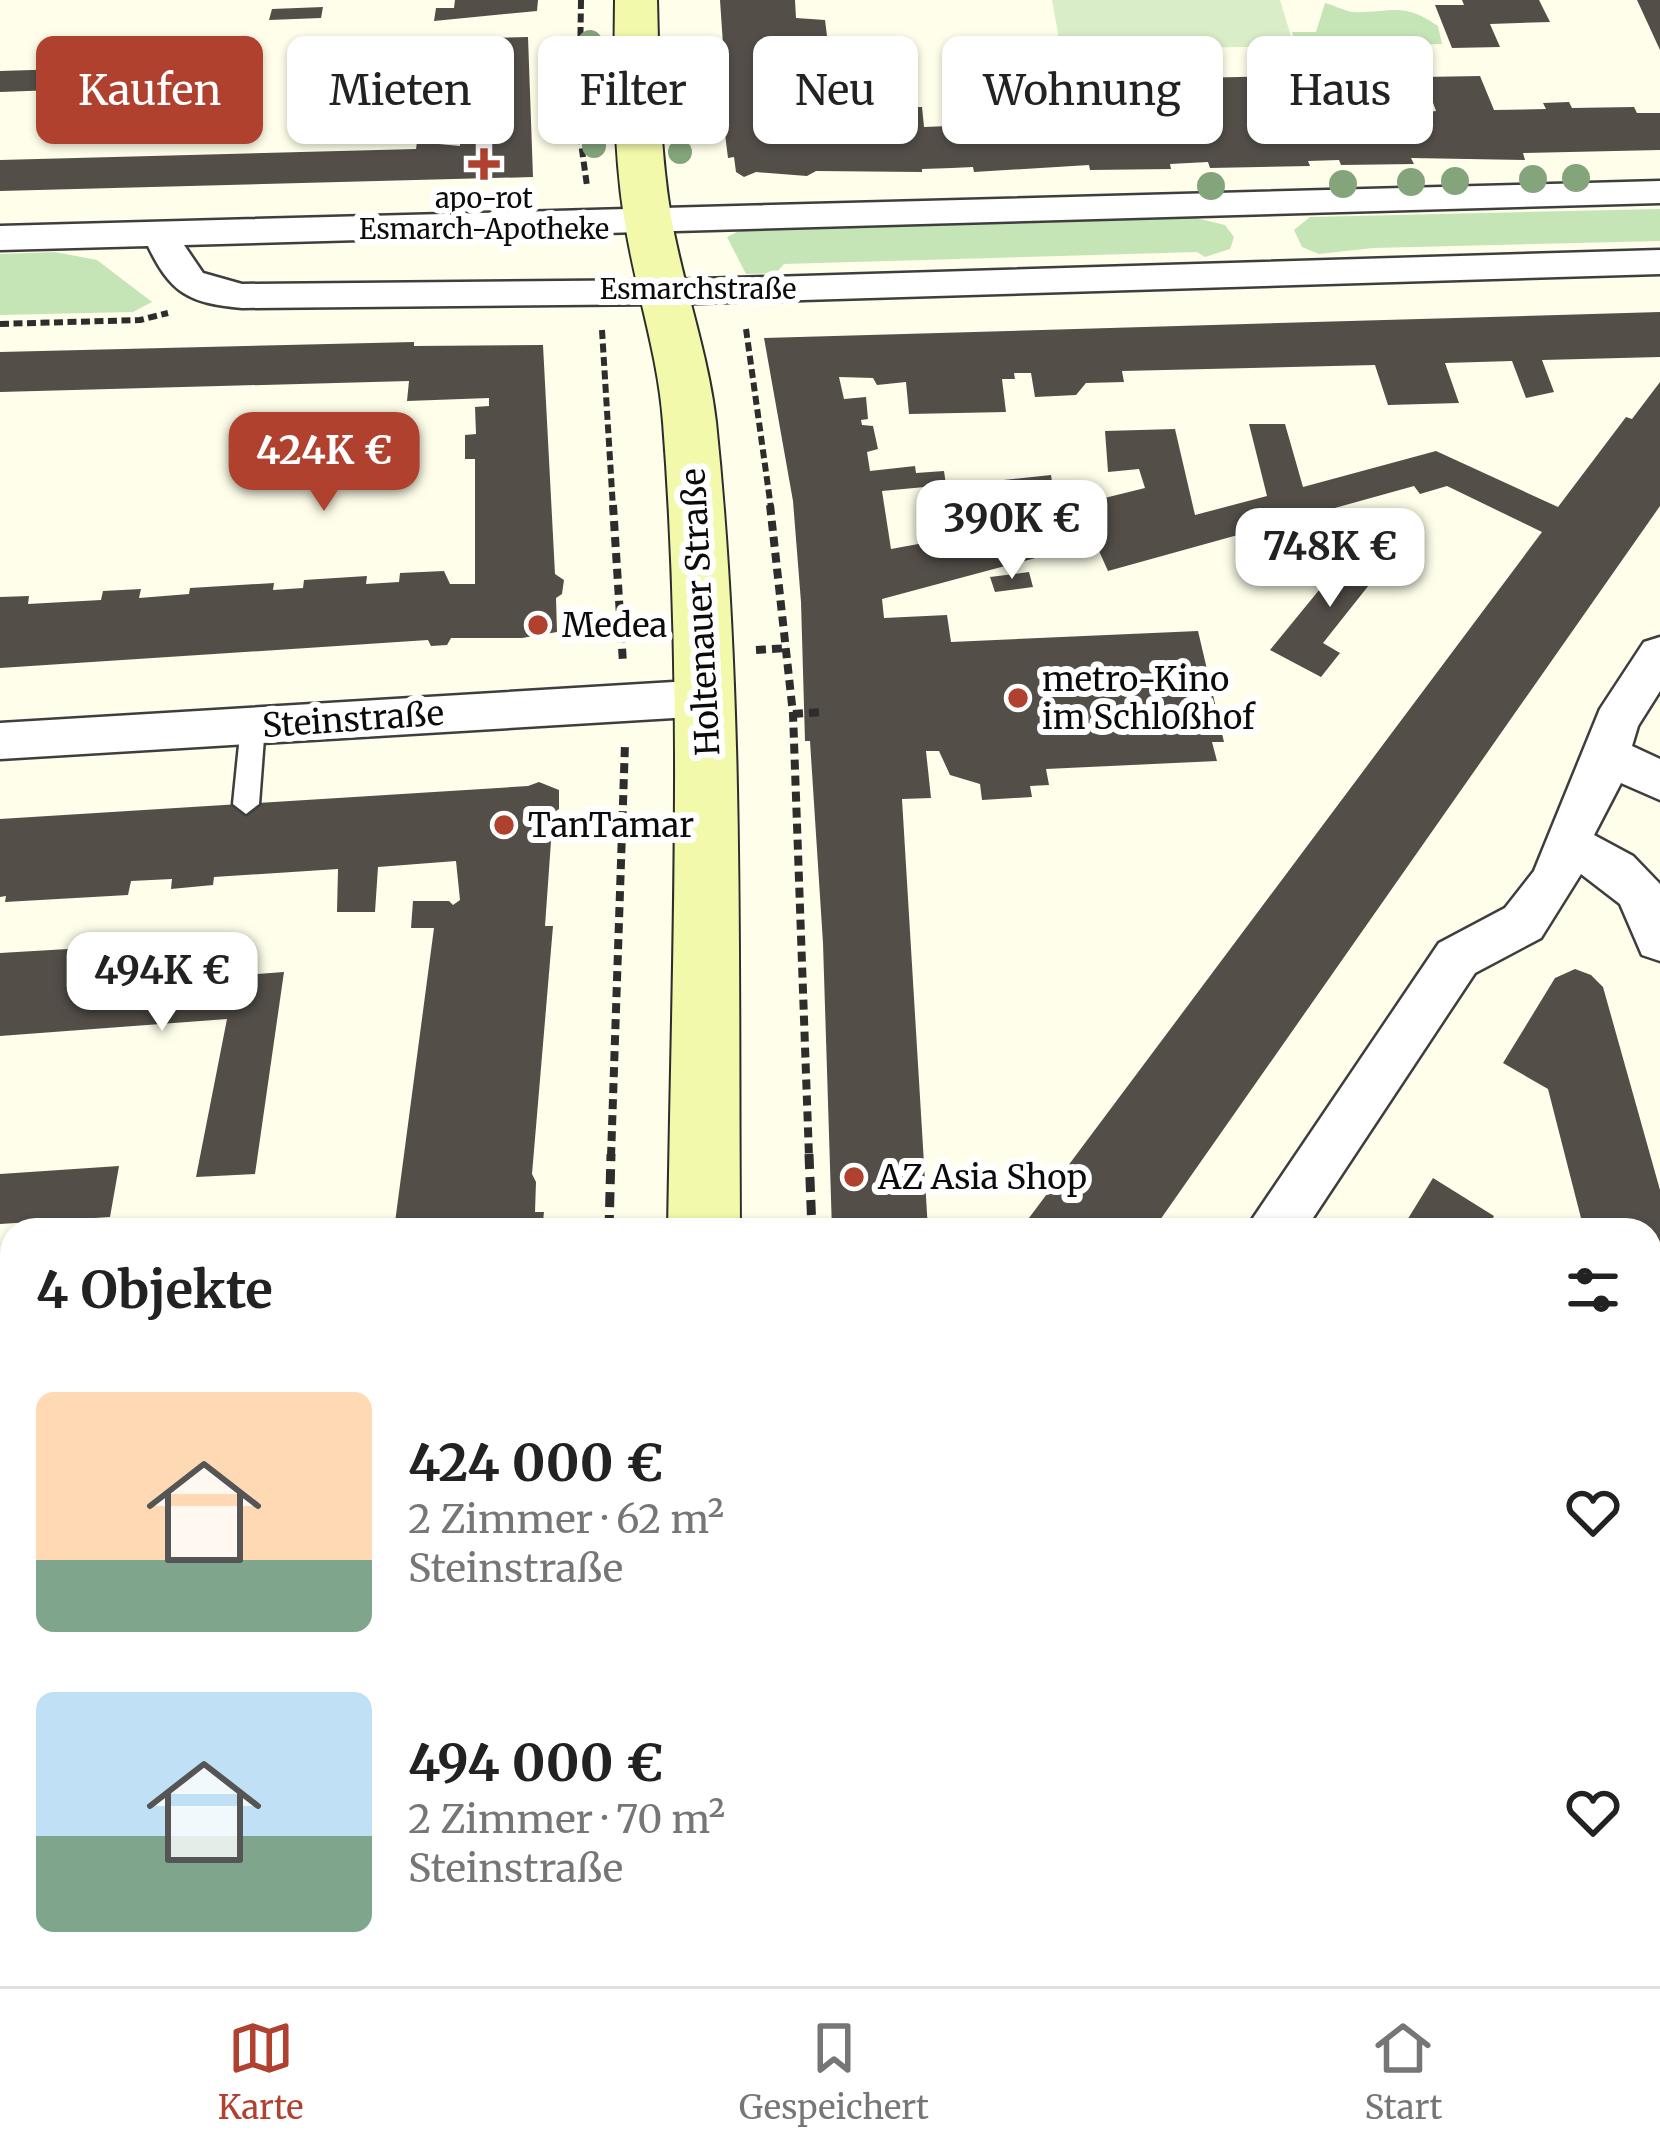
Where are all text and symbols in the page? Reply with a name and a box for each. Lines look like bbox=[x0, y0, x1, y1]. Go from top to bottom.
chip: Kaufen bbox=[36, 36, 263, 144]
chip: Mieten bbox=[287, 36, 514, 144]
chip: Filter bbox=[538, 36, 729, 144]
chip: Neu bbox=[753, 36, 918, 144]
chip: Wohnung bbox=[942, 36, 1223, 144]
chip: Haus bbox=[1247, 36, 1433, 144]
marker: apo-rot Esmarch-Apotheke bbox=[471, 151, 497, 177]
place label: apo-rot Esmarch-Apotheke bbox=[359, 181, 609, 246]
street label: Esmarchstraße bbox=[600, 272, 796, 306]
pin: 424K € bbox=[226, 412, 422, 514]
text: 424K € bbox=[256, 426, 392, 475]
street label: Holtenauer Straße bbox=[673, 467, 728, 757]
pin: 390K € bbox=[914, 480, 1110, 582]
text: 390K € bbox=[943, 494, 1081, 543]
pin: 748K € bbox=[1232, 508, 1428, 610]
text: 748K € bbox=[1263, 522, 1398, 571]
place label: Medea bbox=[562, 605, 667, 646]
marker: Medea bbox=[525, 612, 551, 638]
place label: metro-Kino im Schloßhof bbox=[1042, 659, 1256, 738]
marker: metro-Kino im Schloßhof bbox=[1005, 685, 1031, 711]
street label: Steinstraße bbox=[261, 693, 445, 746]
place label: TanTamar bbox=[528, 805, 694, 846]
marker: TanTamar bbox=[491, 812, 517, 838]
pin: 494K € bbox=[64, 932, 260, 1034]
text: 494K € bbox=[94, 946, 230, 995]
place label: AZ Asia Shop bbox=[877, 1157, 1087, 1198]
marker: AZ Asia Shop bbox=[841, 1164, 867, 1190]
icon: filters bbox=[1560, 1257, 1626, 1323]
text: 4 Objekte bbox=[36, 1258, 273, 1322]
text: 424 000 € bbox=[408, 1431, 664, 1495]
icon: home bbox=[132, 1440, 276, 1584]
icon: heart bbox=[1560, 1479, 1626, 1545]
text: 2 Zimmer · 62 m² bbox=[408, 1495, 724, 1544]
text: Steinstraße bbox=[408, 1544, 623, 1593]
text: 494 000 € bbox=[408, 1731, 664, 1795]
icon: home bbox=[132, 1740, 276, 1884]
icon: heart bbox=[1560, 1779, 1626, 1845]
text: 2 Zimmer · 70 m² bbox=[408, 1795, 725, 1844]
text: Steinstraße bbox=[408, 1844, 623, 1893]
tab: Karte bbox=[218, 2015, 303, 2128]
tab: Gespeichert bbox=[739, 2015, 929, 2128]
tab: Start bbox=[1364, 2015, 1442, 2128]

